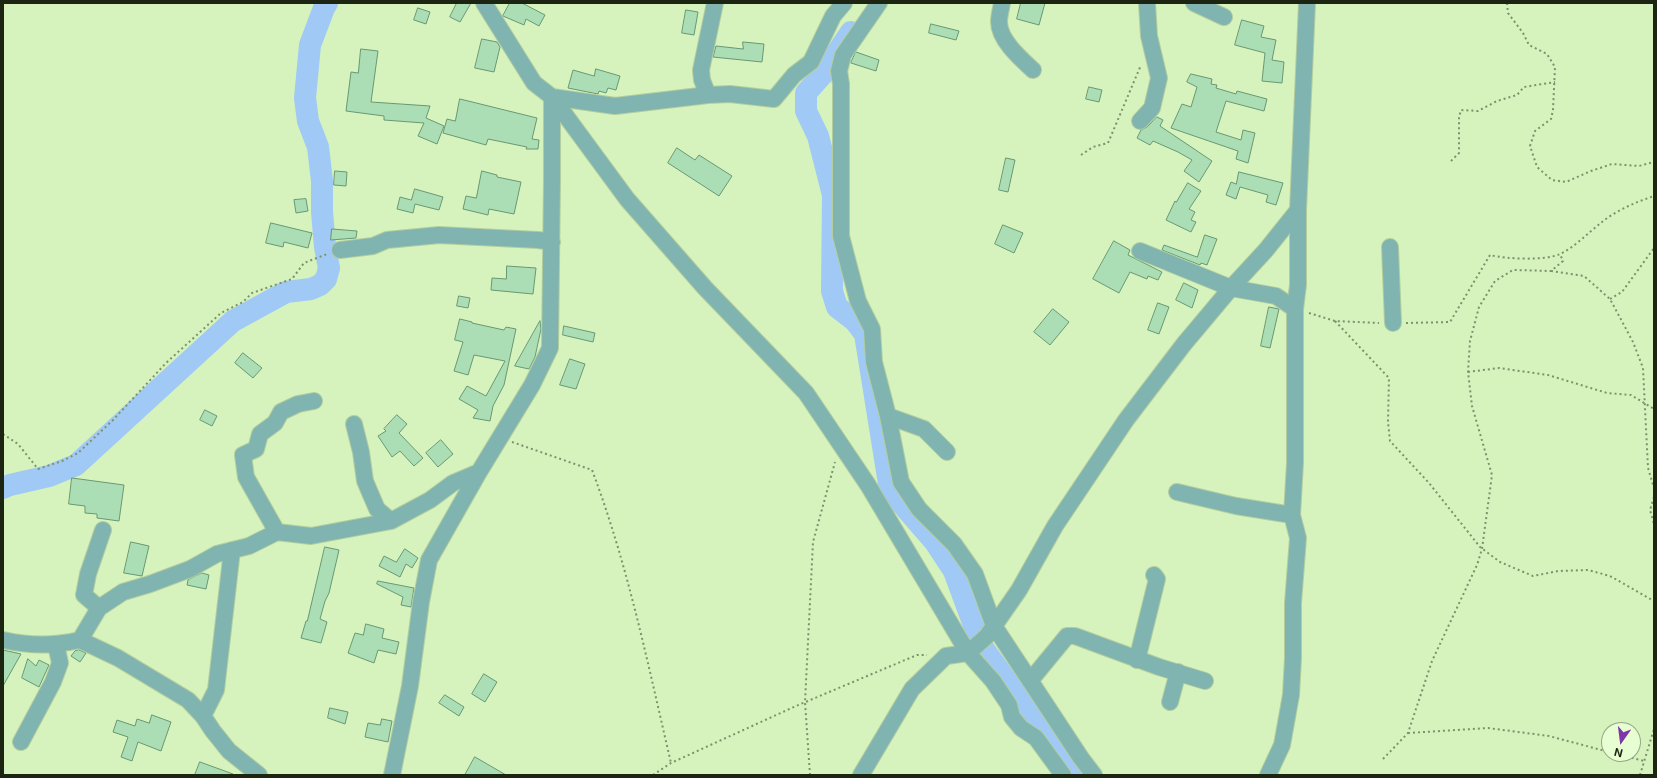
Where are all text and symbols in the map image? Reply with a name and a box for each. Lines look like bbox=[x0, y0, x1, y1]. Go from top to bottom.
north arrow bbox=[1601, 722, 1641, 762]
text: N bbox=[1613, 745, 1624, 760]

